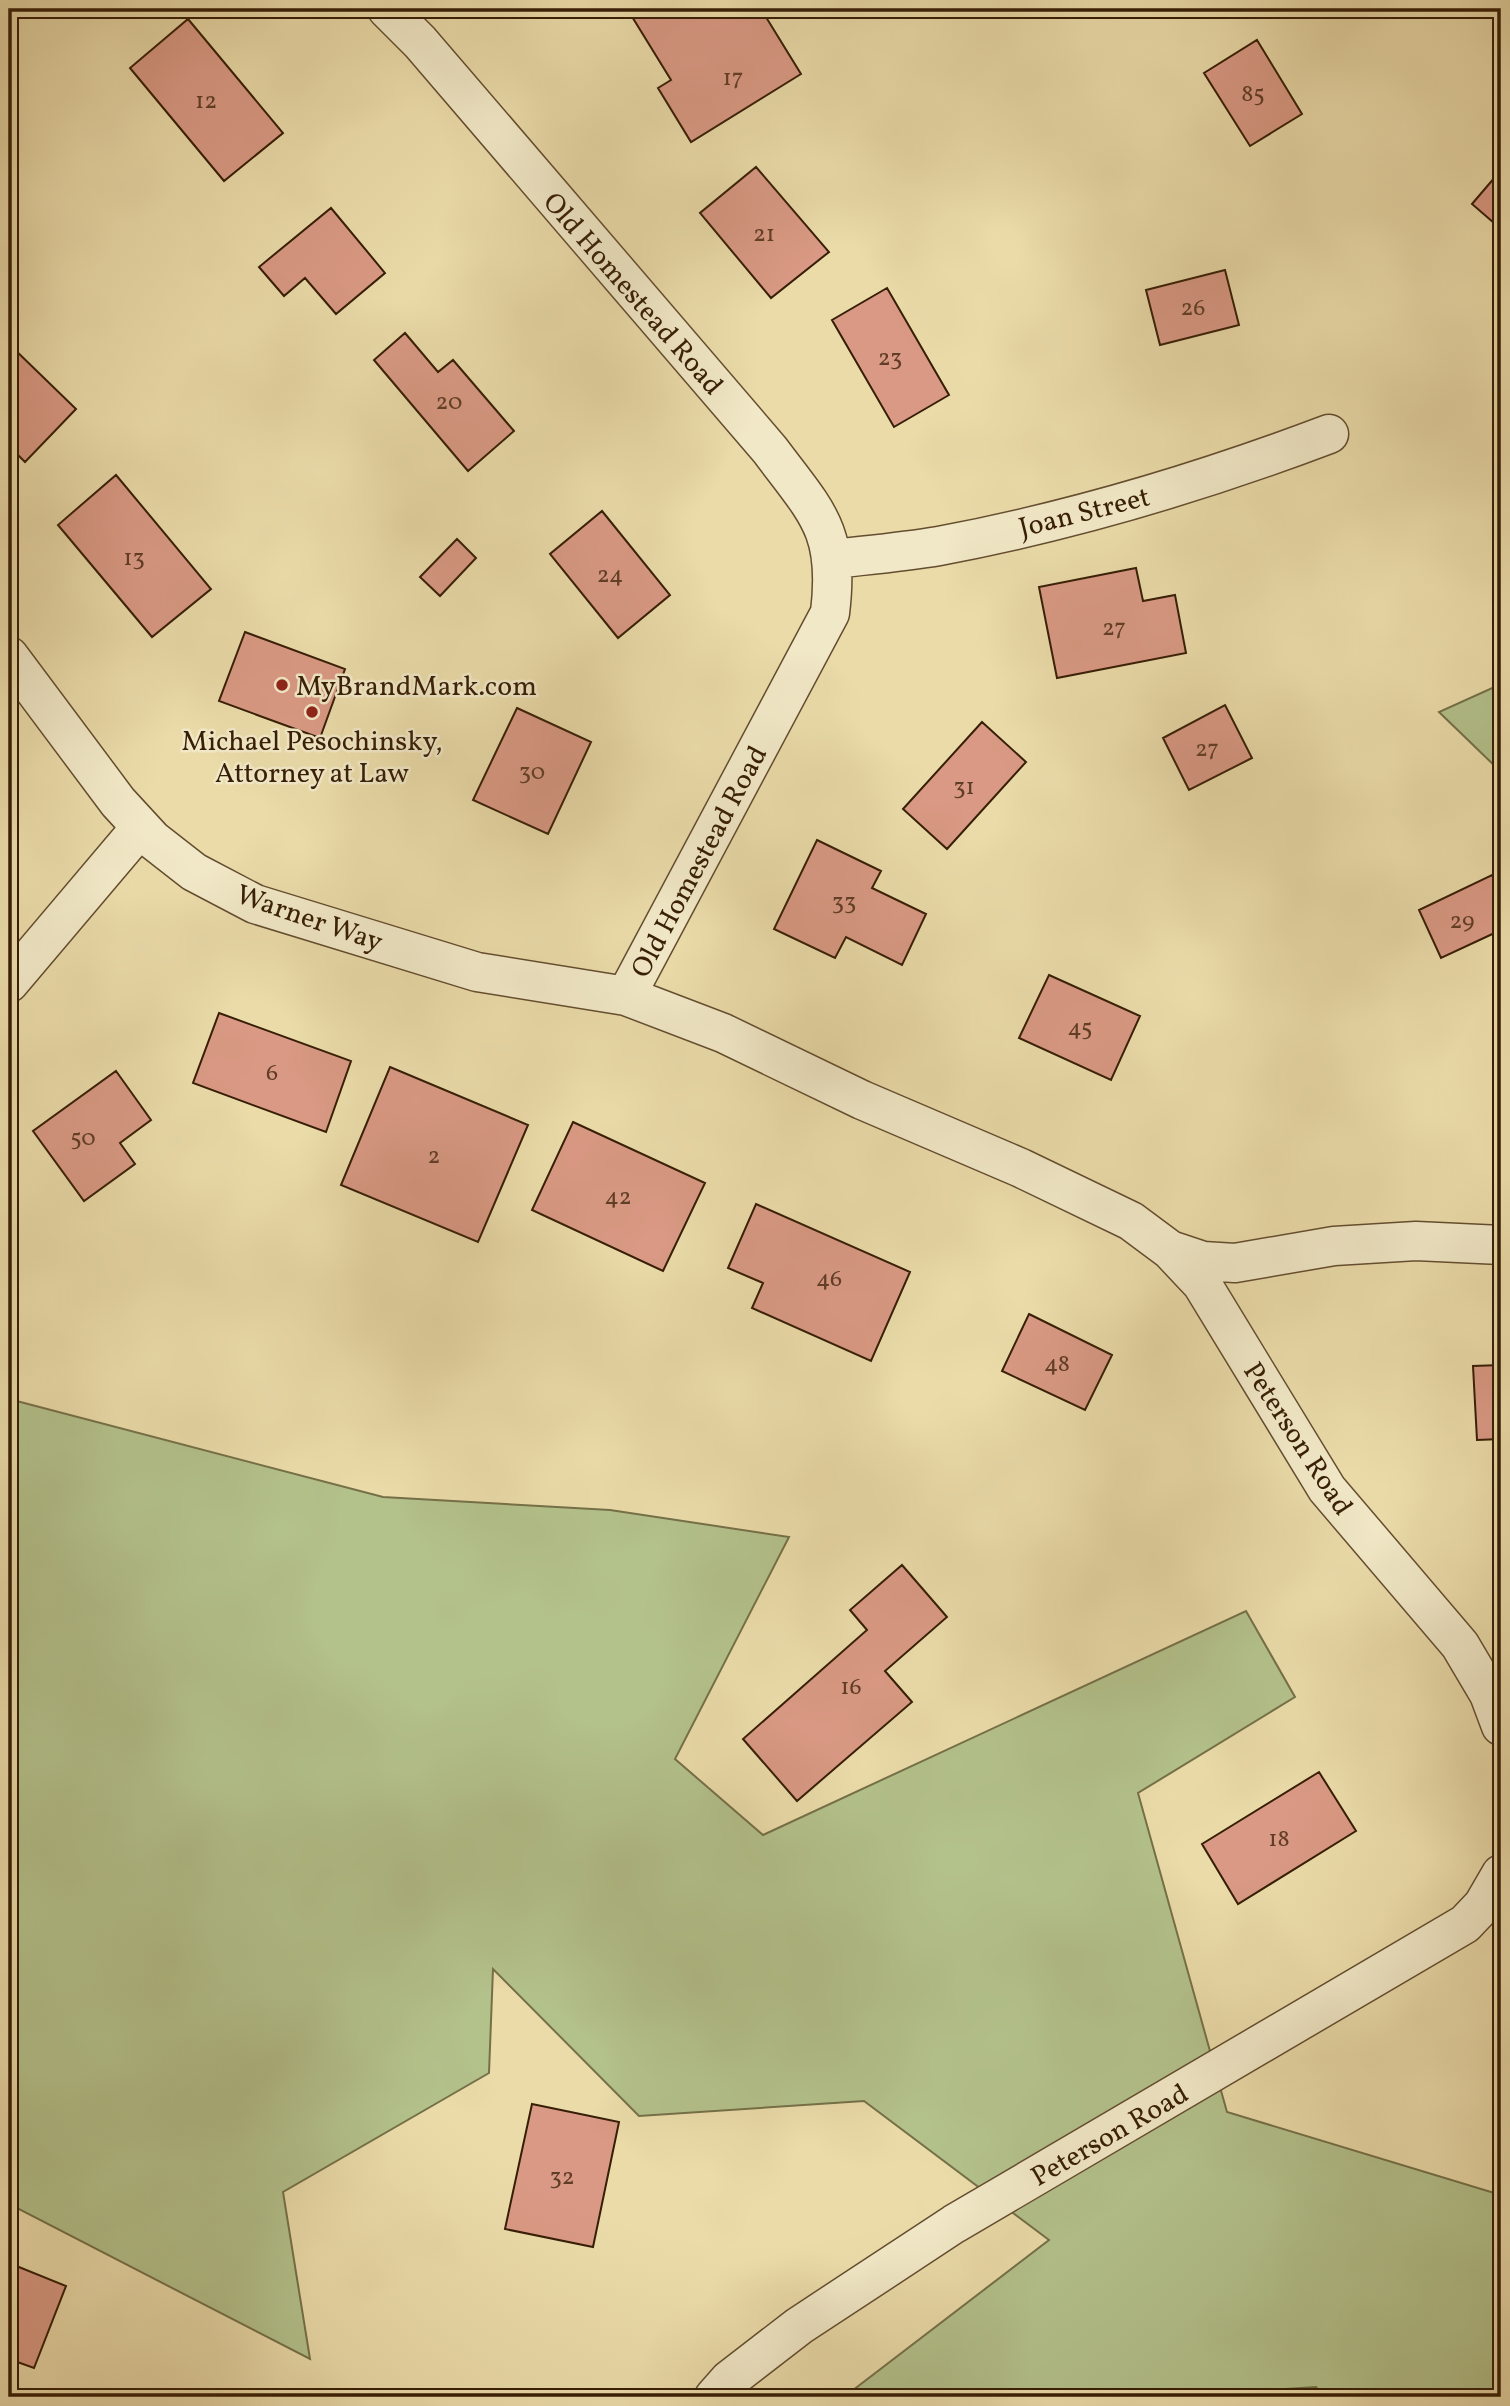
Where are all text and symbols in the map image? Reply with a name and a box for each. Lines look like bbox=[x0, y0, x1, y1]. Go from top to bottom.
house number: 17 bbox=[723, 62, 743, 96]
house number: 85 bbox=[1241, 78, 1265, 112]
house number: 12 bbox=[195, 85, 217, 119]
street label: Old Homestead Road bbox=[533, 185, 731, 405]
house number: 21 bbox=[753, 218, 775, 252]
house number: 26 bbox=[1180, 292, 1206, 326]
house number: 23 bbox=[878, 342, 902, 376]
house number: 20 bbox=[435, 386, 463, 420]
street label: Joan Street bbox=[1015, 478, 1154, 549]
house number: 13 bbox=[123, 542, 145, 576]
house number: 24 bbox=[597, 559, 623, 593]
house number: 27 bbox=[1102, 612, 1126, 646]
place label: MyBrandMark.com bbox=[296, 668, 537, 707]
marker: MyBrandMark.com bbox=[274, 677, 290, 693]
marker: Michael Pesochinsky, Attorney at Law bbox=[304, 704, 320, 720]
place label: Michael Pesochinsky, Attorney at Law bbox=[182, 723, 442, 794]
house number: 27 bbox=[1195, 733, 1219, 767]
street label: Old Homestead Road bbox=[623, 739, 778, 985]
house number: 30 bbox=[519, 756, 545, 790]
house number: 31 bbox=[953, 771, 975, 805]
street label: Warner Way bbox=[231, 876, 388, 963]
house number: 33 bbox=[832, 886, 856, 920]
house number: 29 bbox=[1449, 905, 1475, 939]
house number: 45 bbox=[1067, 1012, 1093, 1046]
house number: 6 bbox=[266, 1057, 278, 1091]
house number: 50 bbox=[70, 1122, 96, 1156]
house number: 2 bbox=[428, 1140, 440, 1174]
house number: 42 bbox=[604, 1181, 632, 1215]
house number: 46 bbox=[816, 1263, 842, 1297]
house number: 48 bbox=[1044, 1348, 1070, 1382]
street label: Peterson Road bbox=[1233, 1355, 1361, 1524]
house number: 16 bbox=[840, 1671, 862, 1705]
house number: 18 bbox=[1268, 1823, 1290, 1857]
street label: Peterson Road bbox=[1024, 2075, 1196, 2197]
house number: 32 bbox=[549, 2161, 575, 2195]

